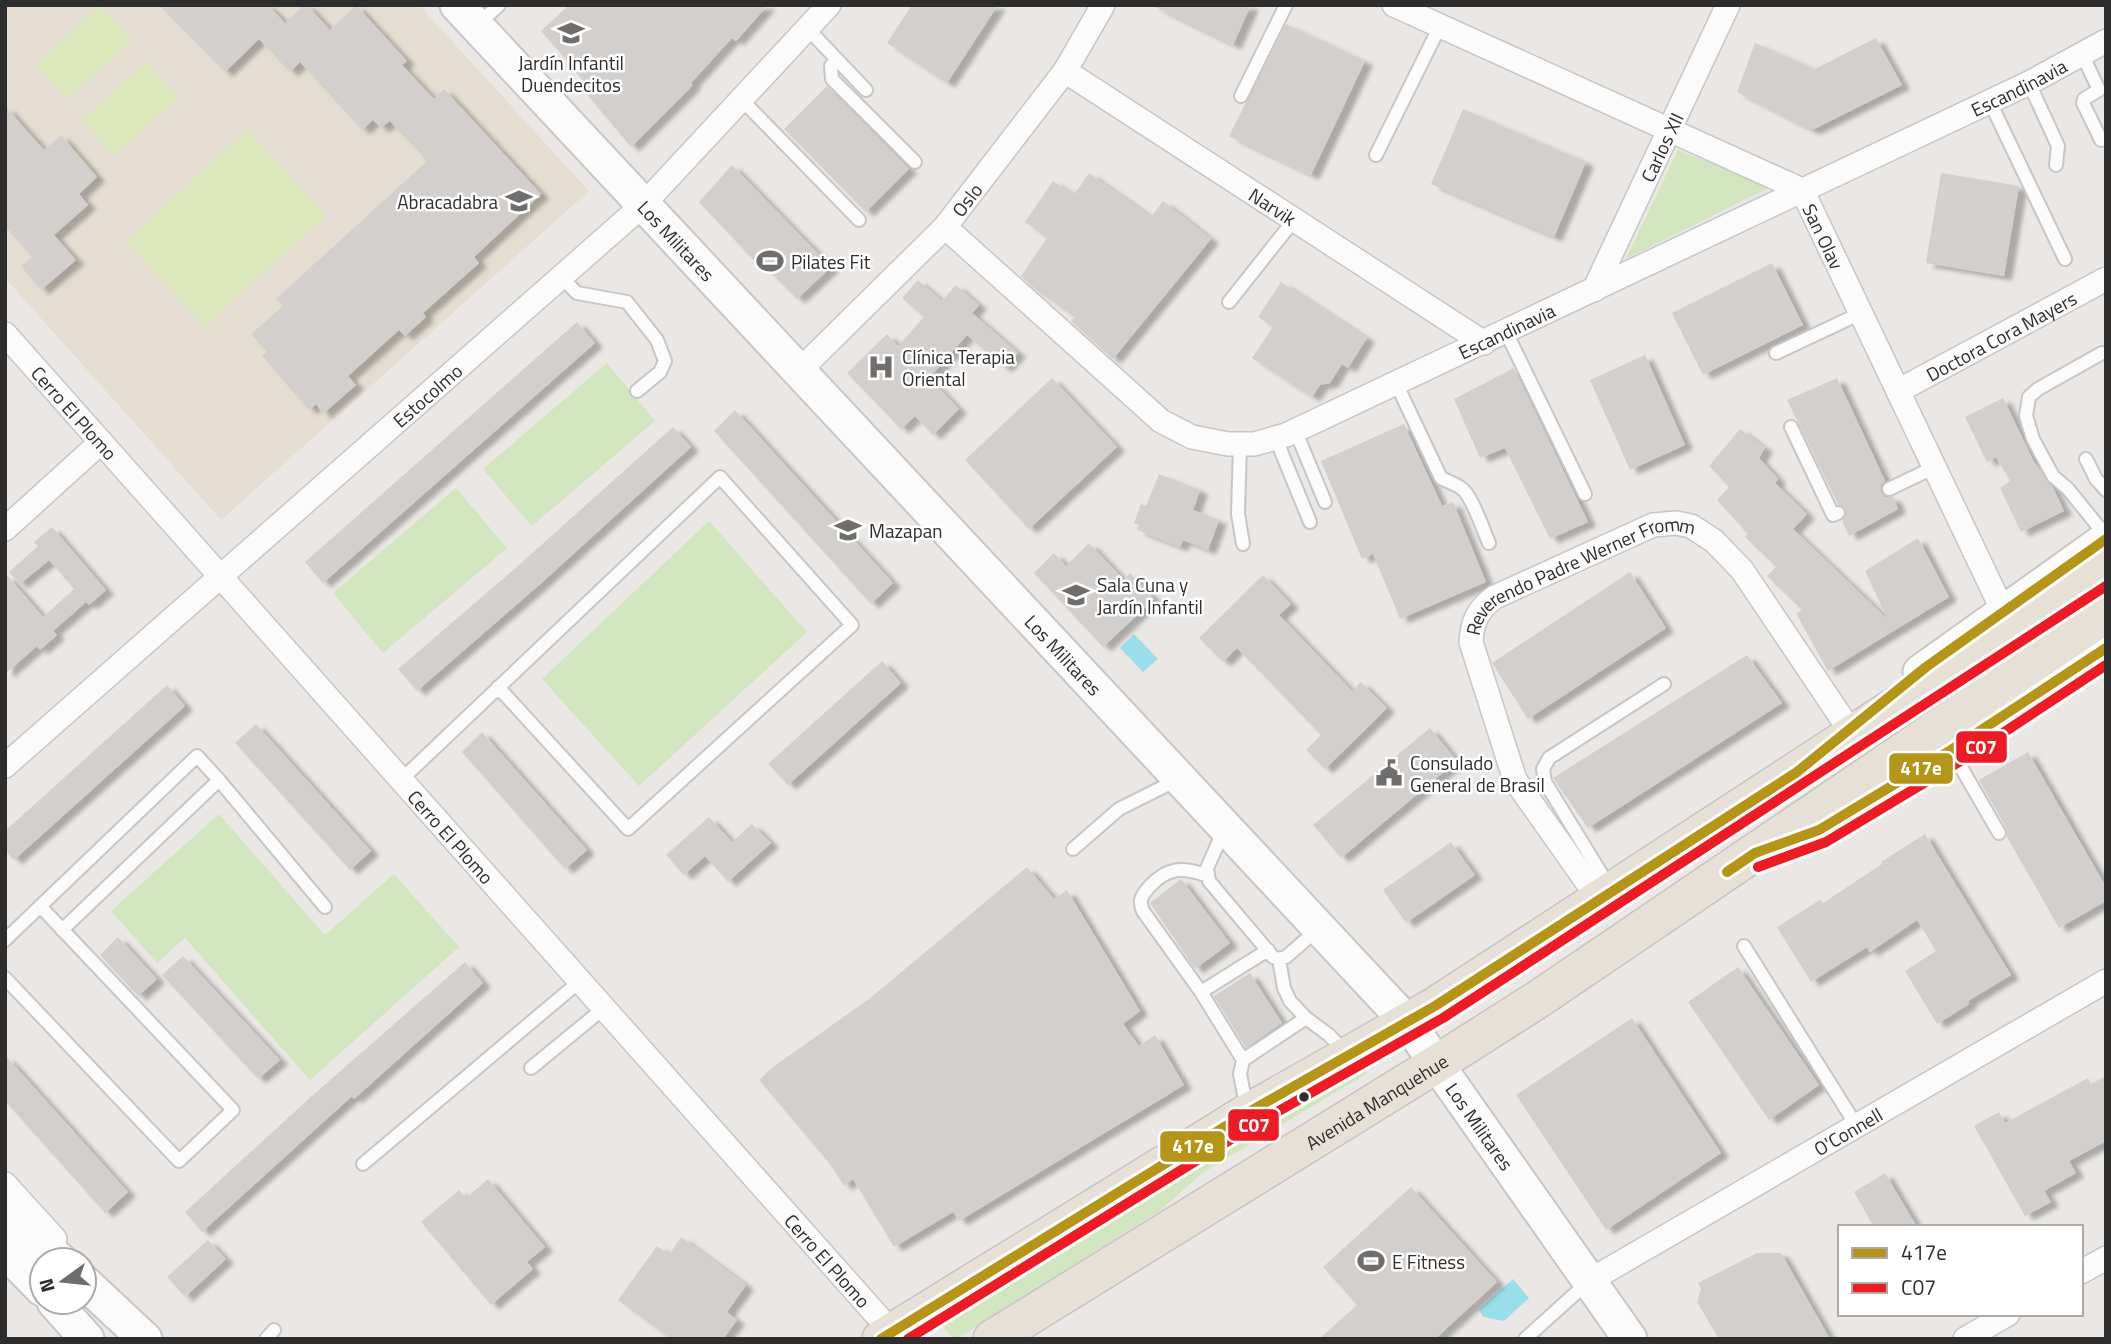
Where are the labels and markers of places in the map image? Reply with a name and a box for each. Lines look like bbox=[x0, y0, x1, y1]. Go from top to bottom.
school or university icon: Jardín Infantil Duendecitos bbox=[556, 18, 586, 48]
place label: Jardín Infantil Duendecitos bbox=[518, 48, 624, 99]
school or university icon: Abracadabra bbox=[504, 186, 534, 216]
place label: Abracadabra bbox=[397, 187, 498, 216]
sports icon: Pilates Fit bbox=[755, 246, 785, 276]
place label: Pilates Fit bbox=[791, 247, 871, 276]
place label: Clínica Terapia Oriental bbox=[902, 342, 1015, 393]
hospital icon: Clínica Terapia Oriental bbox=[866, 352, 896, 382]
school or university icon: Mazapan bbox=[833, 515, 863, 545]
place label: Mazapan bbox=[869, 516, 942, 545]
place label: Sala Cuna y Jardín Infantil bbox=[1097, 570, 1203, 621]
school or university icon: Sala Cuna y Jardín Infantil bbox=[1061, 580, 1091, 610]
place label: Consulado General de Brasil bbox=[1410, 748, 1545, 799]
public building icon: Consulado General de Brasil bbox=[1374, 758, 1404, 788]
unlabelled marker bbox=[1297, 1090, 1311, 1104]
sports icon: E Fitness bbox=[1356, 1246, 1386, 1276]
place label: E Fitness bbox=[1392, 1247, 1465, 1276]

